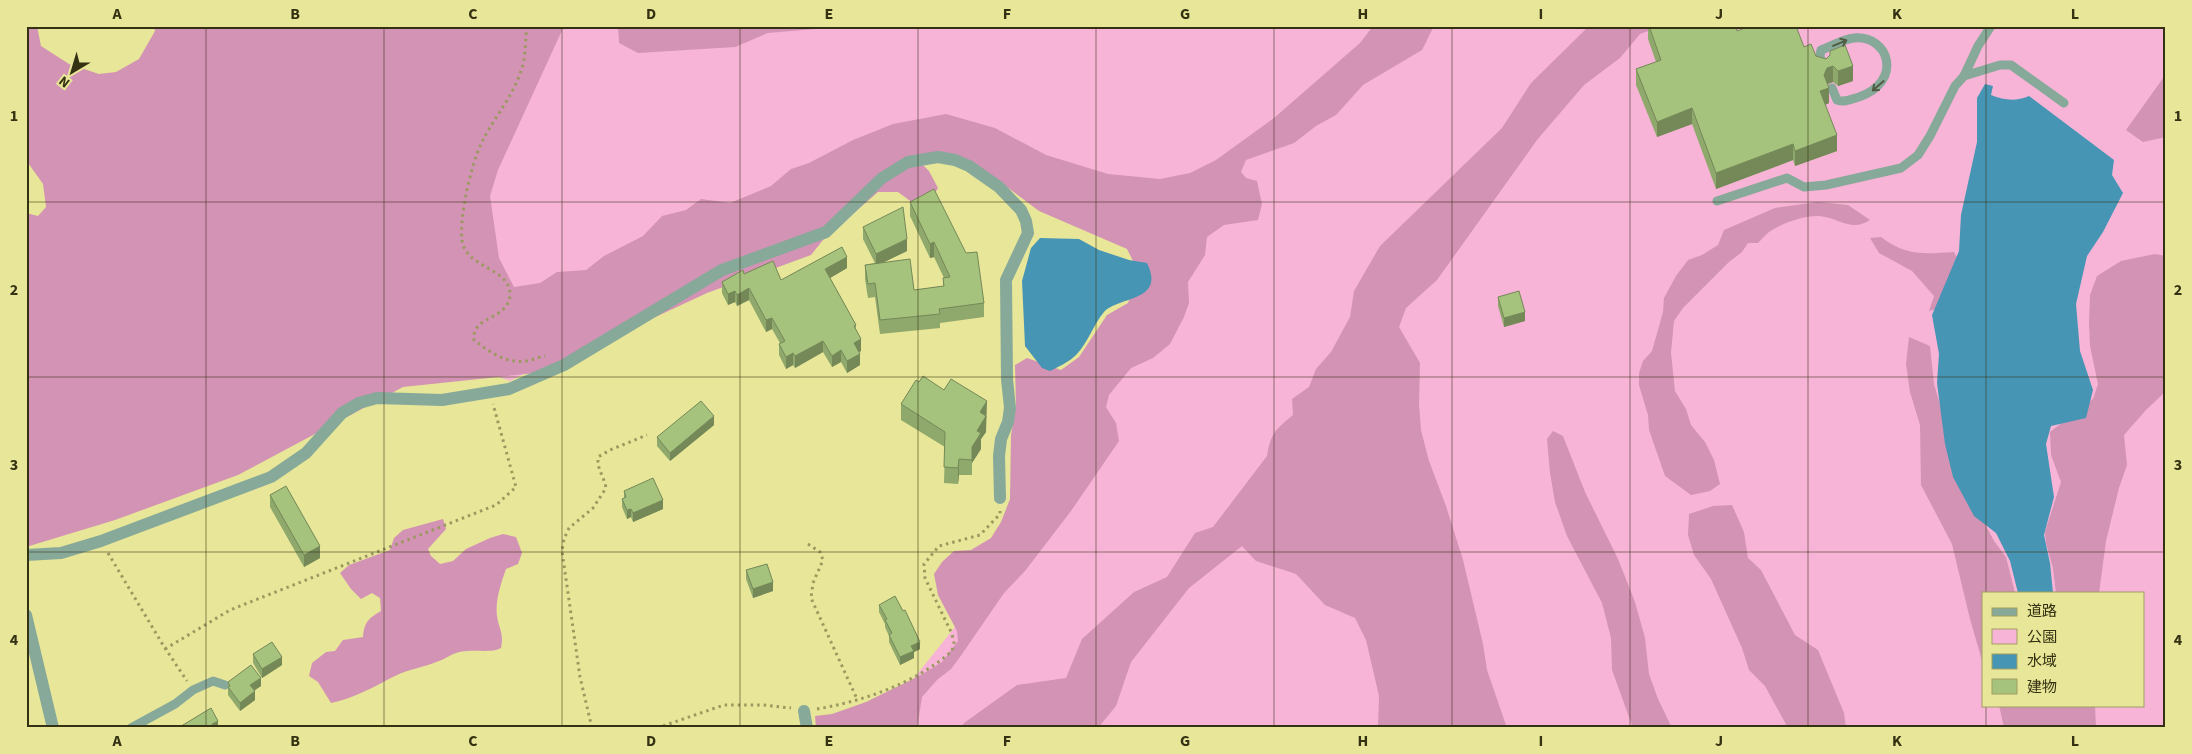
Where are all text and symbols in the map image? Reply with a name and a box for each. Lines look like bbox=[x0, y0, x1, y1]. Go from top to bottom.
text: A bbox=[111, 3, 122, 25]
text: B bbox=[290, 3, 300, 25]
text: C bbox=[468, 3, 478, 25]
text: D bbox=[646, 3, 656, 25]
text: E bbox=[825, 3, 833, 25]
text: F bbox=[1003, 3, 1011, 25]
text: G bbox=[1180, 3, 1190, 25]
text: H bbox=[1358, 3, 1368, 25]
text: I bbox=[1539, 3, 1543, 25]
text: J bbox=[1715, 3, 1723, 25]
text: K bbox=[1892, 3, 1902, 25]
text: L bbox=[2071, 3, 2079, 25]
one-way arrow bbox=[1832, 37, 1847, 47]
north arrow bbox=[48, 48, 98, 98]
text: N bbox=[55, 71, 74, 92]
one-way arrow bbox=[1871, 81, 1884, 92]
text: 1 bbox=[10, 105, 18, 127]
text: 1 bbox=[2174, 105, 2182, 127]
text: 2 bbox=[10, 279, 18, 301]
text: 2 bbox=[2174, 279, 2182, 301]
text: 3 bbox=[10, 454, 18, 476]
text: 3 bbox=[2174, 454, 2182, 476]
legend bbox=[1982, 592, 2144, 706]
text: 道路 bbox=[2027, 601, 2057, 622]
text: 公園 bbox=[2027, 627, 2057, 648]
text: 4 bbox=[10, 629, 19, 651]
text: 4 bbox=[2174, 629, 2183, 651]
text: 水域 bbox=[2027, 651, 2057, 672]
text: 建物 bbox=[2027, 677, 2057, 698]
text: A bbox=[111, 730, 122, 752]
text: B bbox=[290, 730, 300, 752]
text: C bbox=[468, 730, 478, 752]
text: D bbox=[646, 730, 656, 752]
text: E bbox=[825, 730, 833, 752]
text: F bbox=[1003, 730, 1011, 752]
text: G bbox=[1180, 730, 1190, 752]
text: H bbox=[1358, 730, 1368, 752]
text: I bbox=[1539, 730, 1543, 752]
text: J bbox=[1715, 730, 1723, 752]
text: K bbox=[1892, 730, 1902, 752]
text: L bbox=[2071, 730, 2079, 752]

